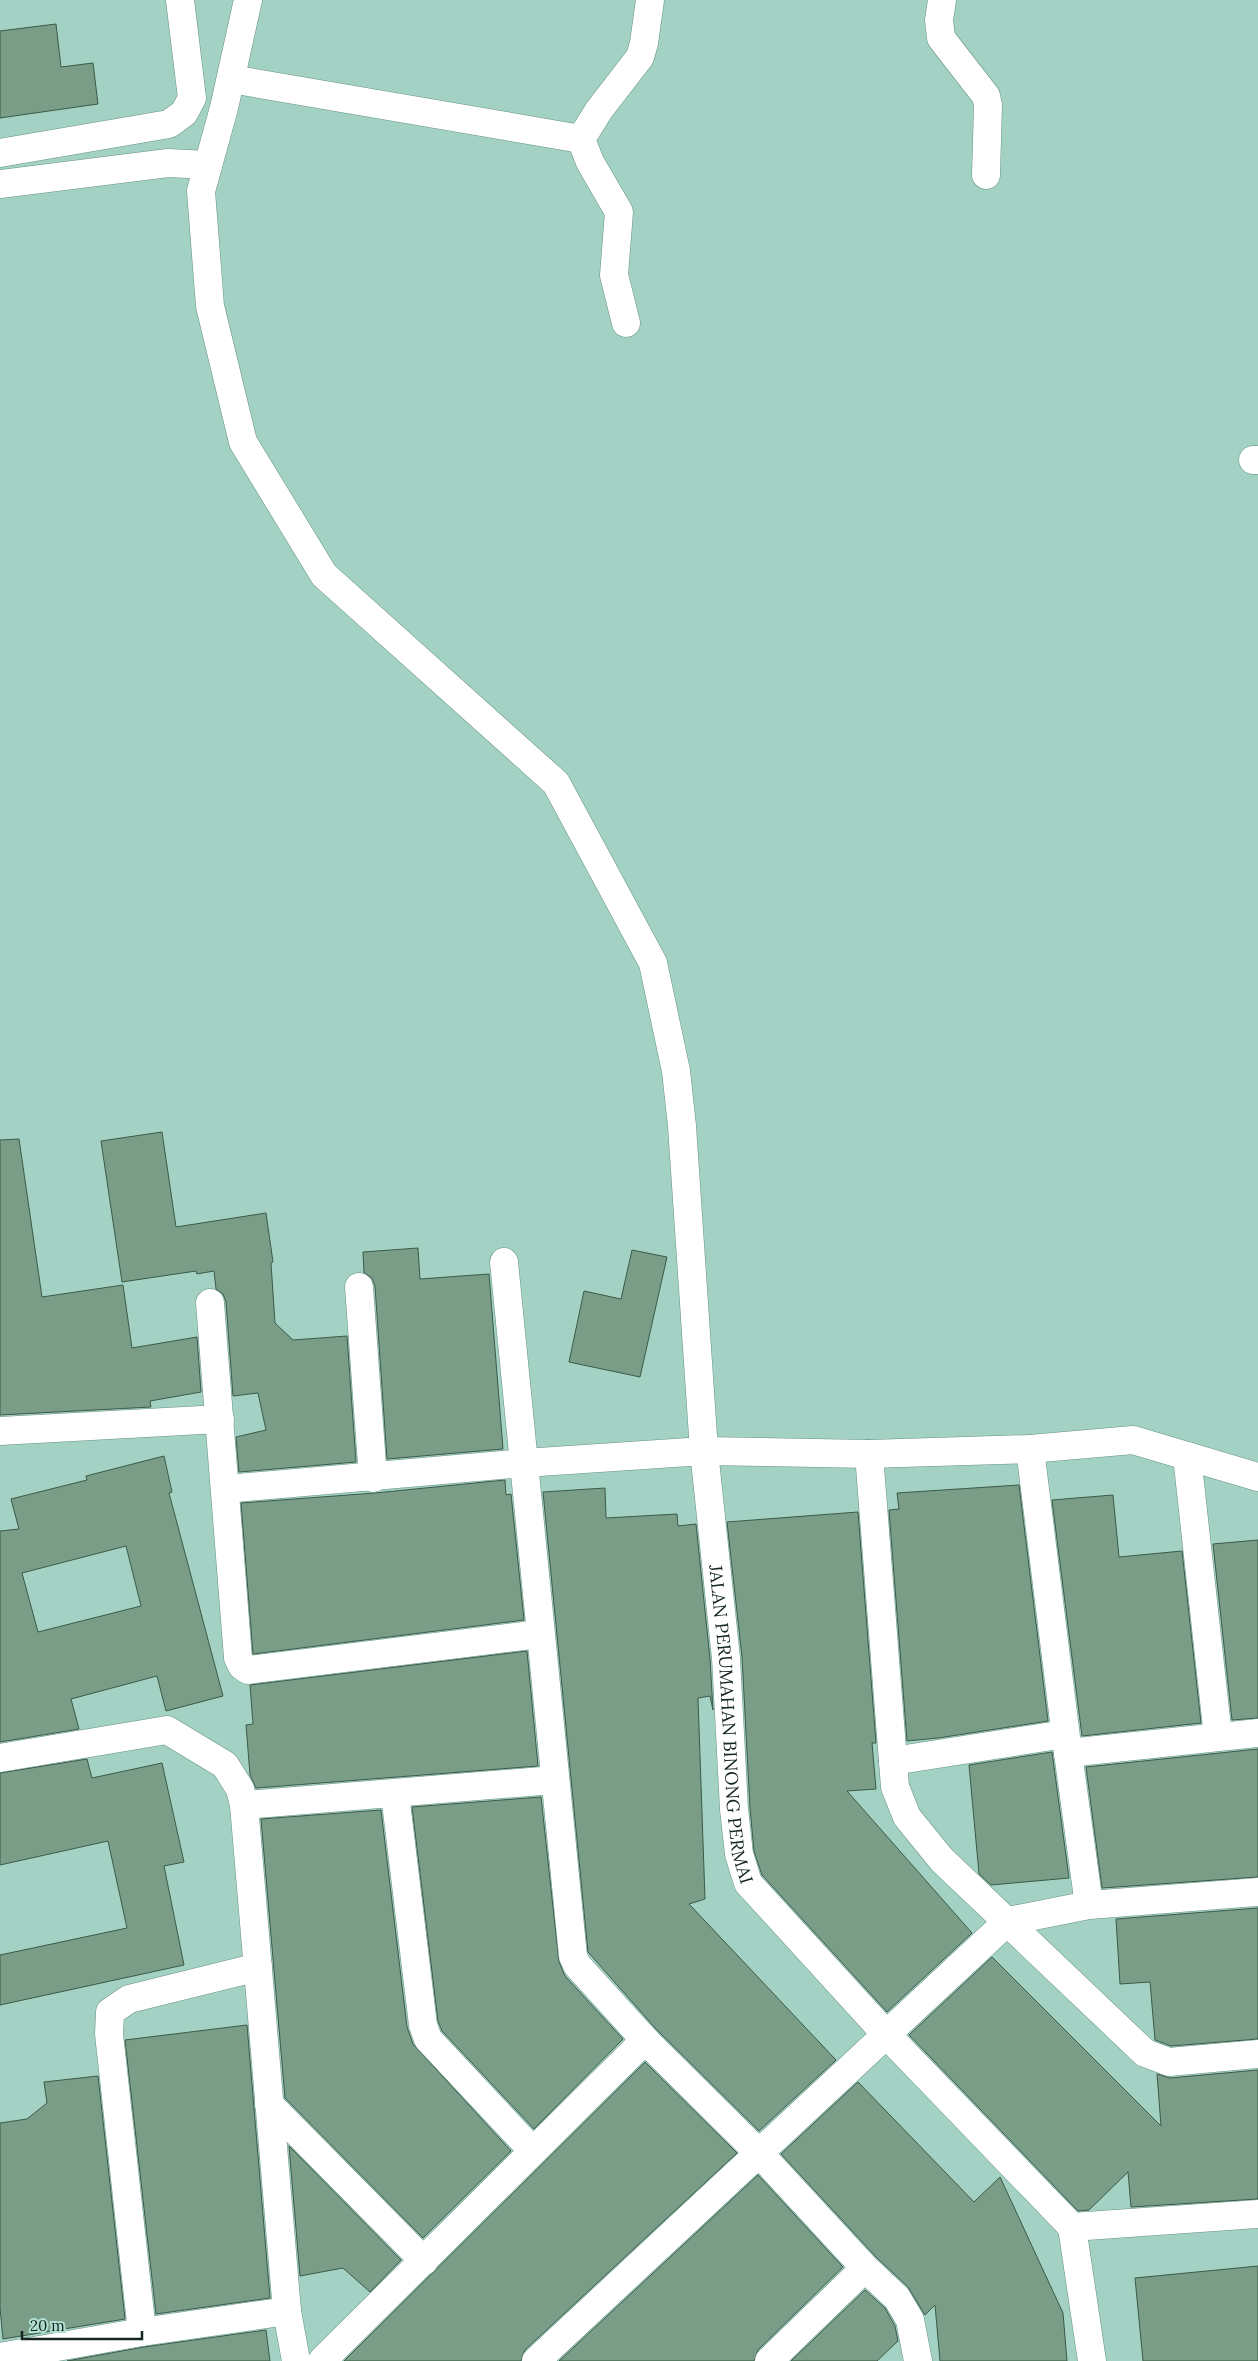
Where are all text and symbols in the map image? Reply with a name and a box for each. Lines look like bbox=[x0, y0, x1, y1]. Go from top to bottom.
street label: JALAN PERUMAHAN BINONG PERMAI bbox=[705, 1563, 759, 1886]
scale bar bbox=[22, 2308, 142, 2340]
text: 20 m bbox=[30, 2316, 65, 2335]

